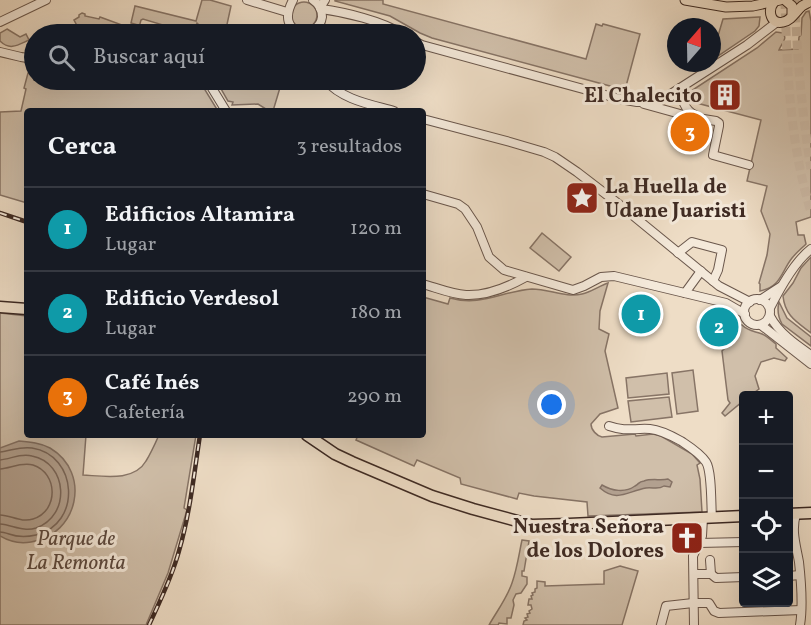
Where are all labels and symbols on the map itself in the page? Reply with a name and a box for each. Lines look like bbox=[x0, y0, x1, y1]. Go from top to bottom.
north arrow bbox=[667, 18, 721, 72]
building icon: El Chalecito bbox=[707, 77, 743, 113]
place label: El Chalecito bbox=[584, 82, 702, 111]
pin: 3 bbox=[670, 110, 710, 154]
place label: La Huella de Udane Juaristi bbox=[605, 173, 746, 226]
place icon: La Huella de Udane Juaristi bbox=[564, 180, 600, 216]
pin: 1 bbox=[622, 292, 660, 336]
pin: 2 bbox=[700, 304, 738, 350]
your location bbox=[537, 390, 566, 419]
place label: Nuestra Señora de los Dolores bbox=[513, 513, 664, 566]
church icon: Nuestra Señora de los Dolores bbox=[669, 520, 705, 556]
park label: Parque de La Remonta bbox=[26, 525, 126, 578]

